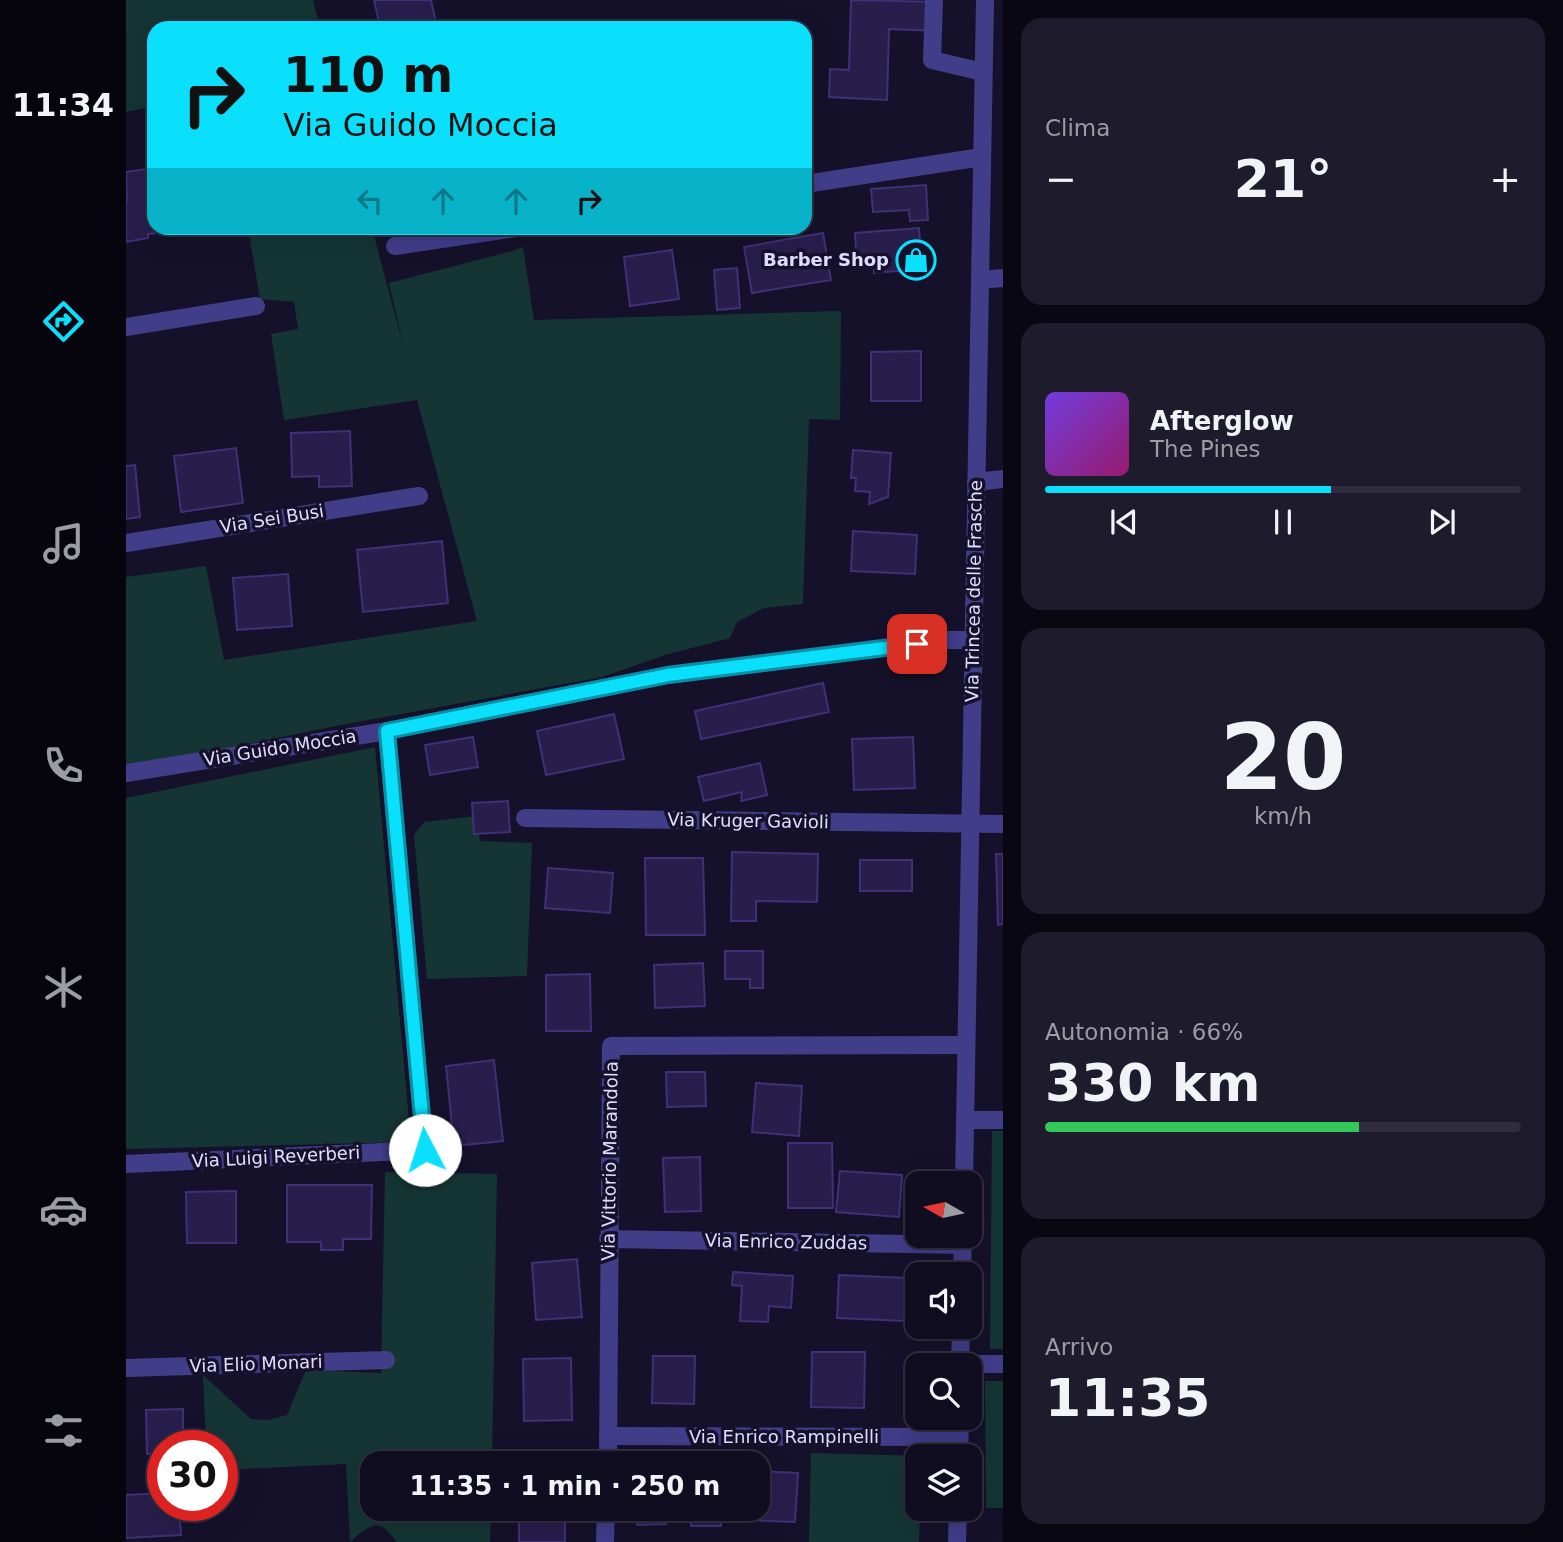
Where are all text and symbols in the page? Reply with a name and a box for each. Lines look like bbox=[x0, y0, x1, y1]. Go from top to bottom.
text: 110 m bbox=[283, 47, 453, 104]
icon: right bbox=[168, 49, 259, 140]
text: 11:34 bbox=[12, 86, 114, 124]
text: Via Guido Moccia bbox=[283, 106, 558, 144]
text: Clima bbox=[1045, 115, 1110, 141]
text: 21° bbox=[1234, 149, 1332, 209]
text: − bbox=[1045, 157, 1077, 201]
text: + bbox=[1489, 157, 1521, 201]
icon: left bbox=[351, 182, 389, 220]
icon: ahead bbox=[424, 182, 462, 220]
icon: ahead bbox=[497, 182, 535, 220]
icon: right bbox=[570, 182, 608, 220]
shop icon: Barber Shop bbox=[895, 239, 937, 281]
place label: Barber Shop bbox=[763, 249, 889, 270]
icon: directions bbox=[39, 297, 88, 346]
text: Afterglow bbox=[1150, 406, 1294, 436]
text: The Pines bbox=[1150, 436, 1261, 462]
street label: Via Trincea delle Frasche bbox=[961, 480, 986, 702]
street label: Via Sei Busi bbox=[218, 500, 325, 537]
icon: previous bbox=[1105, 503, 1143, 541]
icon: pause bbox=[1264, 503, 1302, 541]
icon: next bbox=[1423, 503, 1461, 541]
icon: music bbox=[39, 519, 88, 568]
pin bbox=[887, 614, 947, 674]
icon: arrive bbox=[898, 625, 936, 663]
text: 20 bbox=[1220, 705, 1346, 810]
street label: Via Guido Moccia bbox=[202, 725, 358, 770]
icon: phone bbox=[39, 741, 88, 790]
text: km/h bbox=[1254, 803, 1312, 829]
street label: Via Kruger Gavioli bbox=[667, 809, 829, 832]
icon: climate bbox=[39, 963, 88, 1012]
text: Autonomia · 66% bbox=[1045, 1019, 1243, 1045]
text: 330 km bbox=[1045, 1053, 1260, 1113]
street label: Via Vittorio Marandola bbox=[597, 1061, 622, 1261]
position arrow bbox=[388, 1113, 462, 1187]
street label: Via Luigi Reverberi bbox=[191, 1142, 361, 1171]
north arrow bbox=[905, 1171, 982, 1248]
map controls bbox=[905, 1171, 982, 1521]
icon: car bbox=[39, 1185, 88, 1234]
street label: Via Enrico Zuddas bbox=[705, 1230, 867, 1253]
button: sound bbox=[905, 1262, 982, 1339]
text: Arrivo bbox=[1045, 1334, 1113, 1360]
street label: Via Elio Monari bbox=[189, 1351, 323, 1376]
button: search bbox=[905, 1353, 982, 1430]
text: 11:35 bbox=[1045, 1368, 1211, 1428]
icon: filters bbox=[39, 1406, 88, 1455]
street label: Via Enrico Rampinelli bbox=[689, 1426, 879, 1447]
speed limit sign: 30 bbox=[147, 1430, 238, 1521]
button: layers bbox=[905, 1444, 982, 1521]
text: 11:35 · 1 min · 250 m bbox=[410, 1471, 720, 1501]

